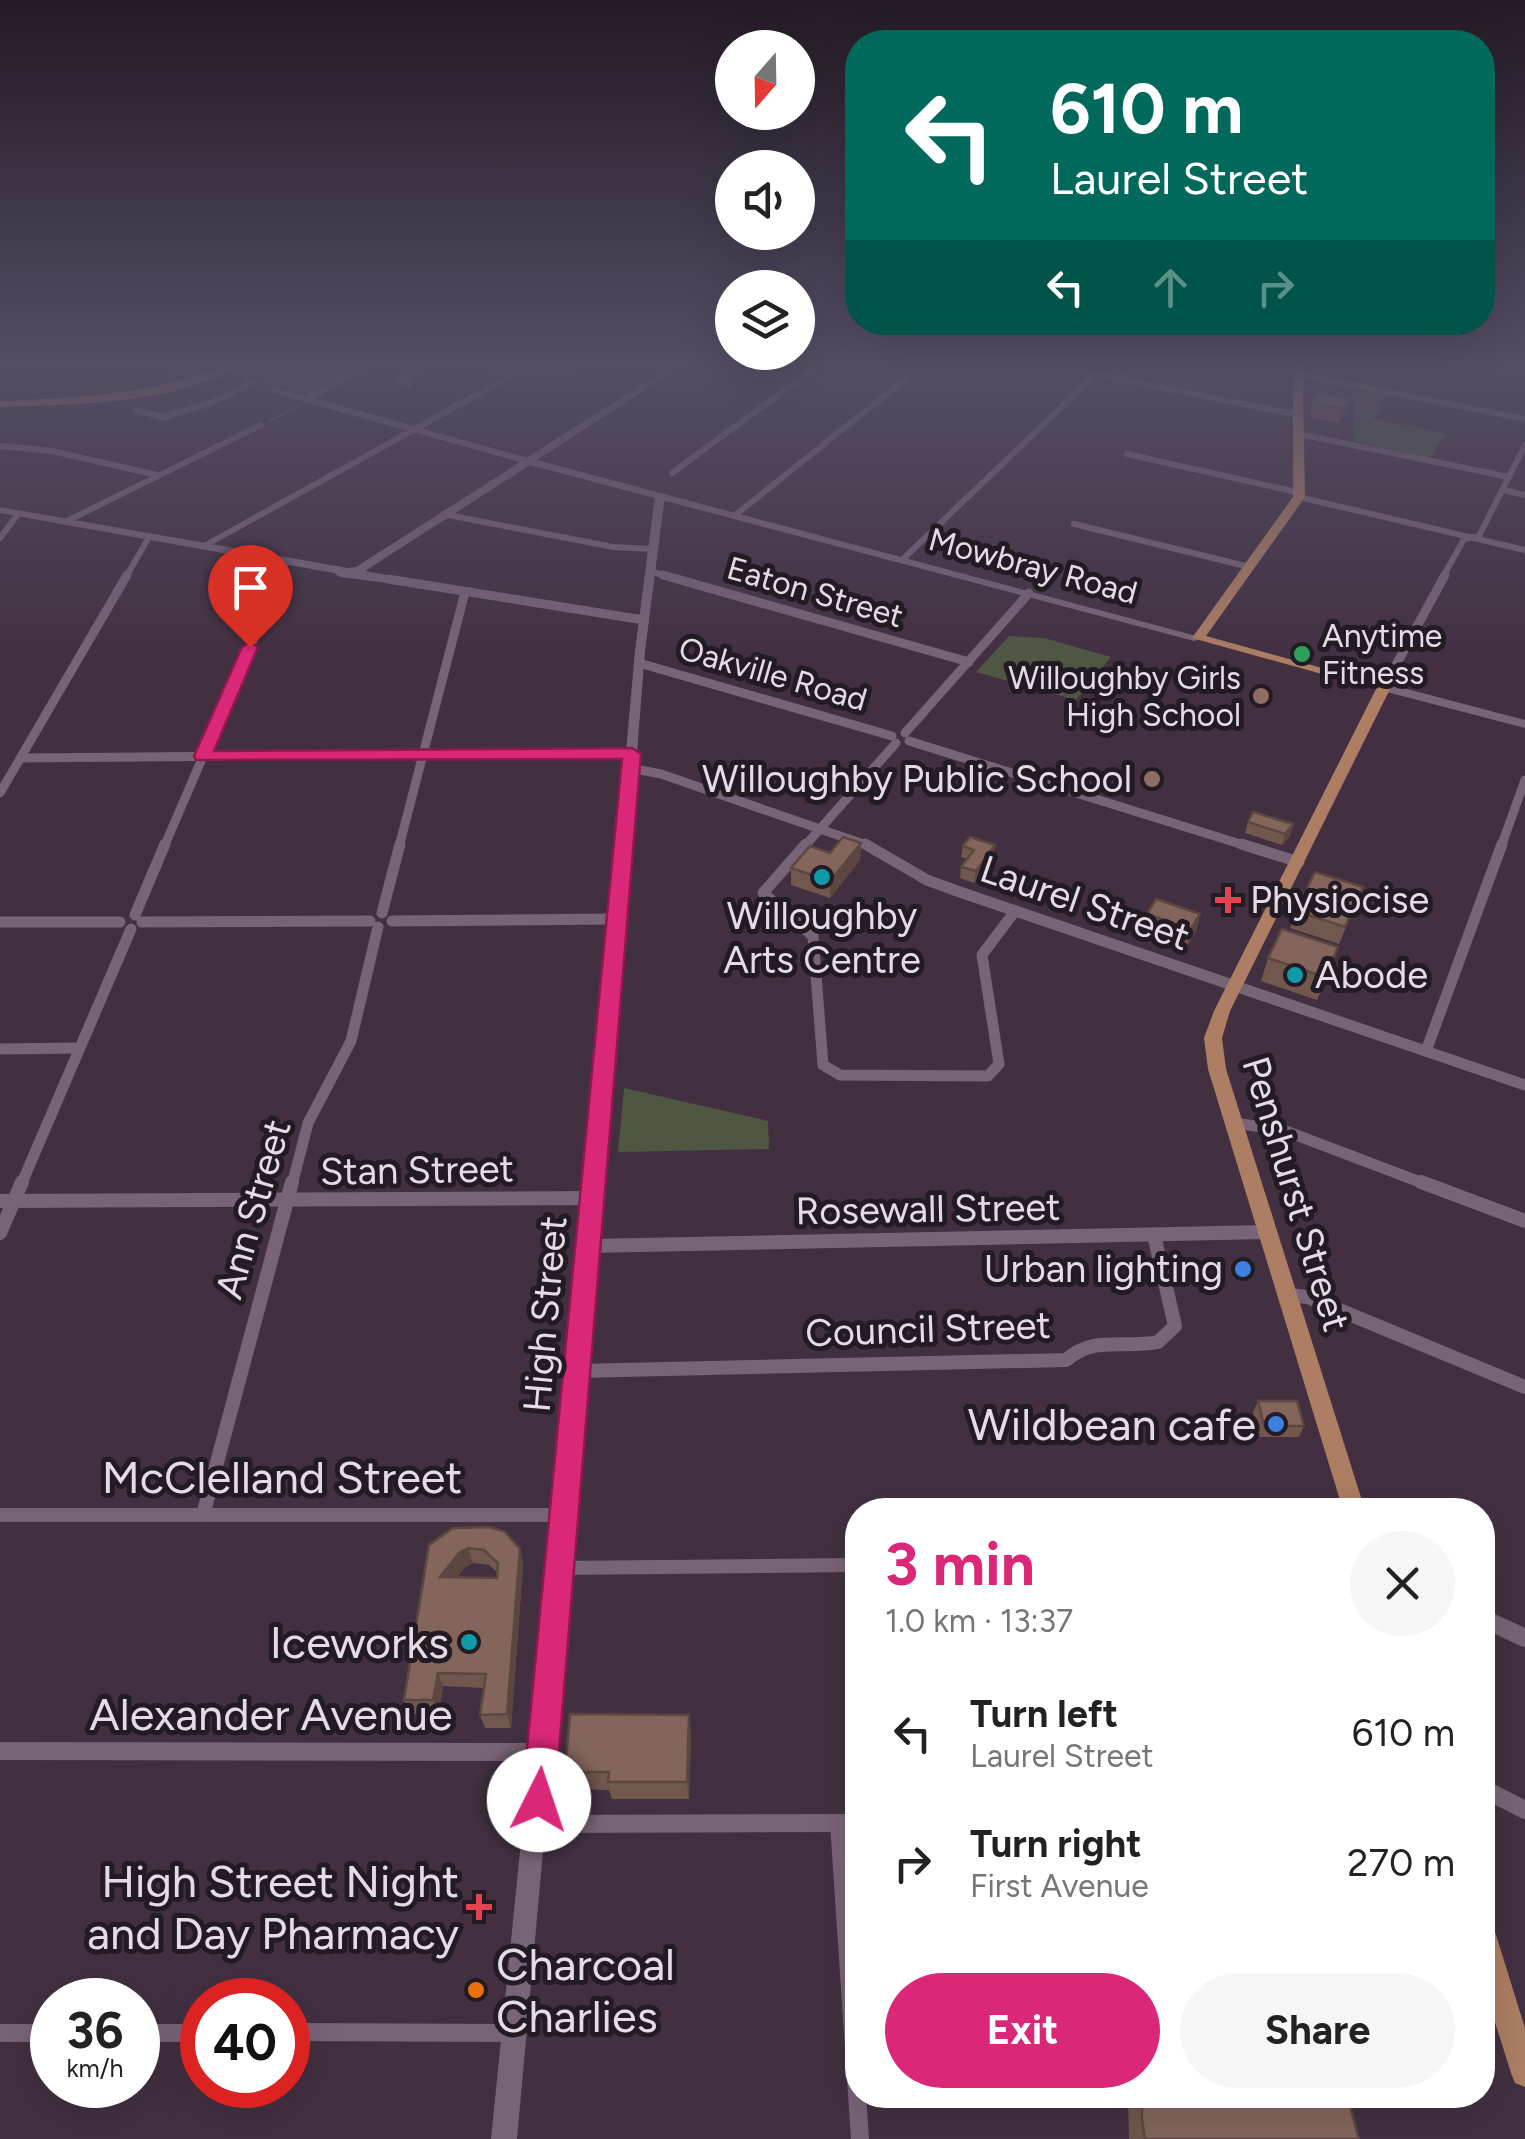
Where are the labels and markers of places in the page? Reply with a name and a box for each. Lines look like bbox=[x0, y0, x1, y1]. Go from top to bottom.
pin bbox=[208, 545, 293, 648]
place label: Anytime Fitness bbox=[1322, 617, 1442, 692]
marker: Anytime Fitness bbox=[1291, 643, 1313, 665]
place label: Willoughby Girls High School bbox=[1008, 659, 1241, 734]
marker: Willoughby Girls High School bbox=[1250, 685, 1272, 707]
place label: Willoughby Public School bbox=[702, 756, 1132, 802]
marker: Willoughby Public School bbox=[1141, 768, 1163, 790]
marker: Willoughby Arts Centre bbox=[811, 866, 833, 888]
place label: Physiocise bbox=[1250, 877, 1429, 923]
marker: Physiocise bbox=[1215, 887, 1241, 913]
place label: Willoughby Arts Centre bbox=[723, 893, 921, 983]
place label: Abode bbox=[1315, 952, 1428, 998]
marker: Abode bbox=[1284, 964, 1306, 986]
place label: Urban lighting bbox=[984, 1246, 1223, 1292]
marker: Urban lighting bbox=[1232, 1258, 1254, 1280]
place label: Wildbean cafe bbox=[968, 1397, 1256, 1451]
marker: Wildbean cafe bbox=[1265, 1413, 1287, 1435]
place label: Iceworks bbox=[270, 1615, 449, 1669]
marker: Iceworks bbox=[458, 1631, 480, 1653]
place label: High Street Night and Day Pharmacy bbox=[87, 1854, 459, 1960]
marker: High Street Night and Day Pharmacy bbox=[468, 1896, 490, 1918]
place label: Charcoal Charlies bbox=[496, 1937, 675, 2043]
marker: Charcoal Charlies bbox=[465, 1979, 487, 2001]

